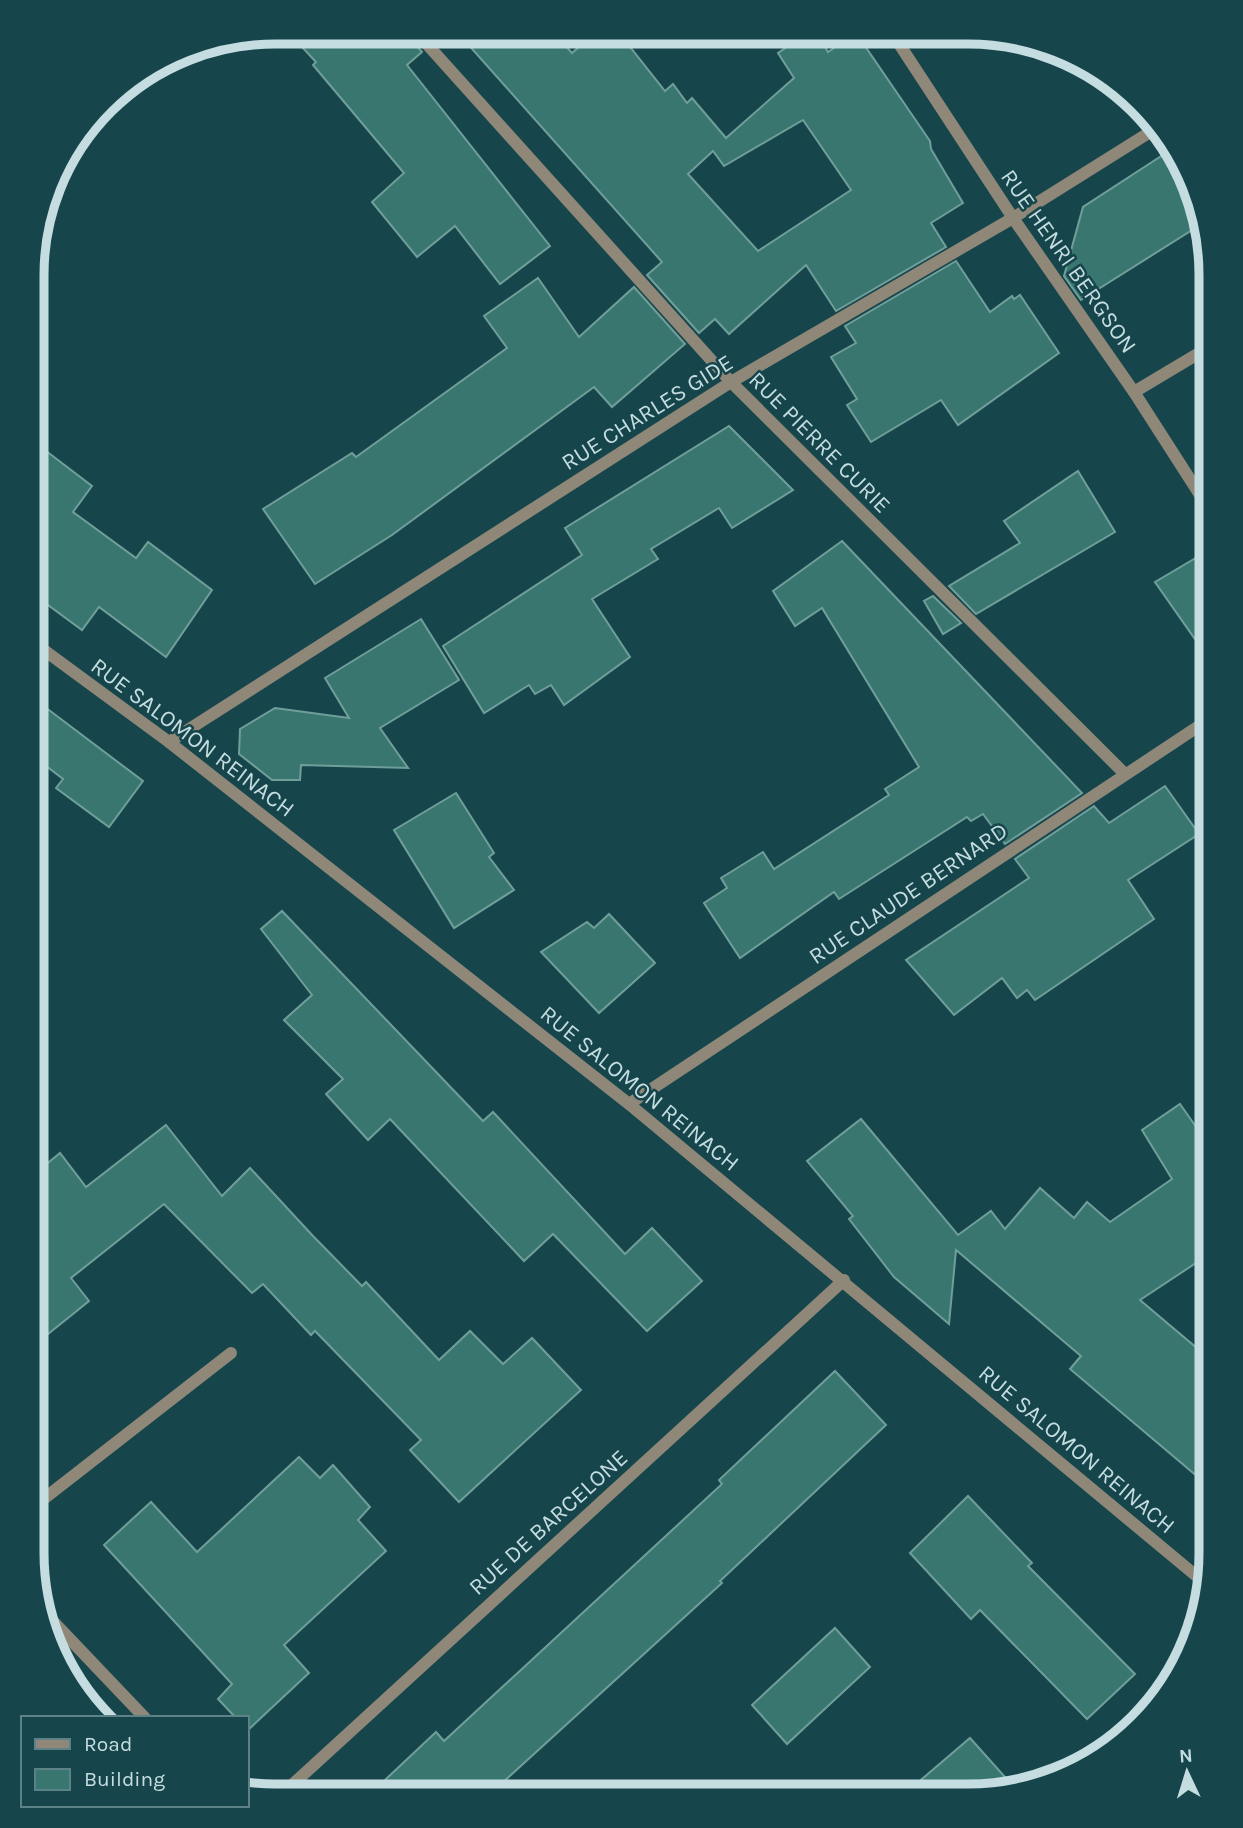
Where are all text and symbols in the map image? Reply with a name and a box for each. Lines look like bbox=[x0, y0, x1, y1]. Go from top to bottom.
street label: RUE HENRI BERGSON bbox=[995, 164, 1142, 358]
street label: RUE CHARLES GIDE bbox=[557, 349, 738, 476]
street label: RUE PIERRE CURIE bbox=[743, 366, 896, 519]
street label: RUE SALOMON REINACH bbox=[86, 652, 300, 823]
street label: RUE CLAUDE BERNARD bbox=[804, 817, 1013, 970]
street label: RUE SALOMON REINACH bbox=[535, 1000, 744, 1177]
street label: RUE SALOMON REINACH bbox=[973, 1359, 1180, 1539]
street label: RUE DE BARCELONE bbox=[464, 1444, 633, 1601]
legend bbox=[21, 1716, 248, 1807]
text: Road bbox=[84, 1732, 132, 1756]
north arrow bbox=[1152, 1737, 1222, 1807]
text: N bbox=[1178, 1745, 1193, 1767]
text: Building bbox=[84, 1767, 165, 1791]

